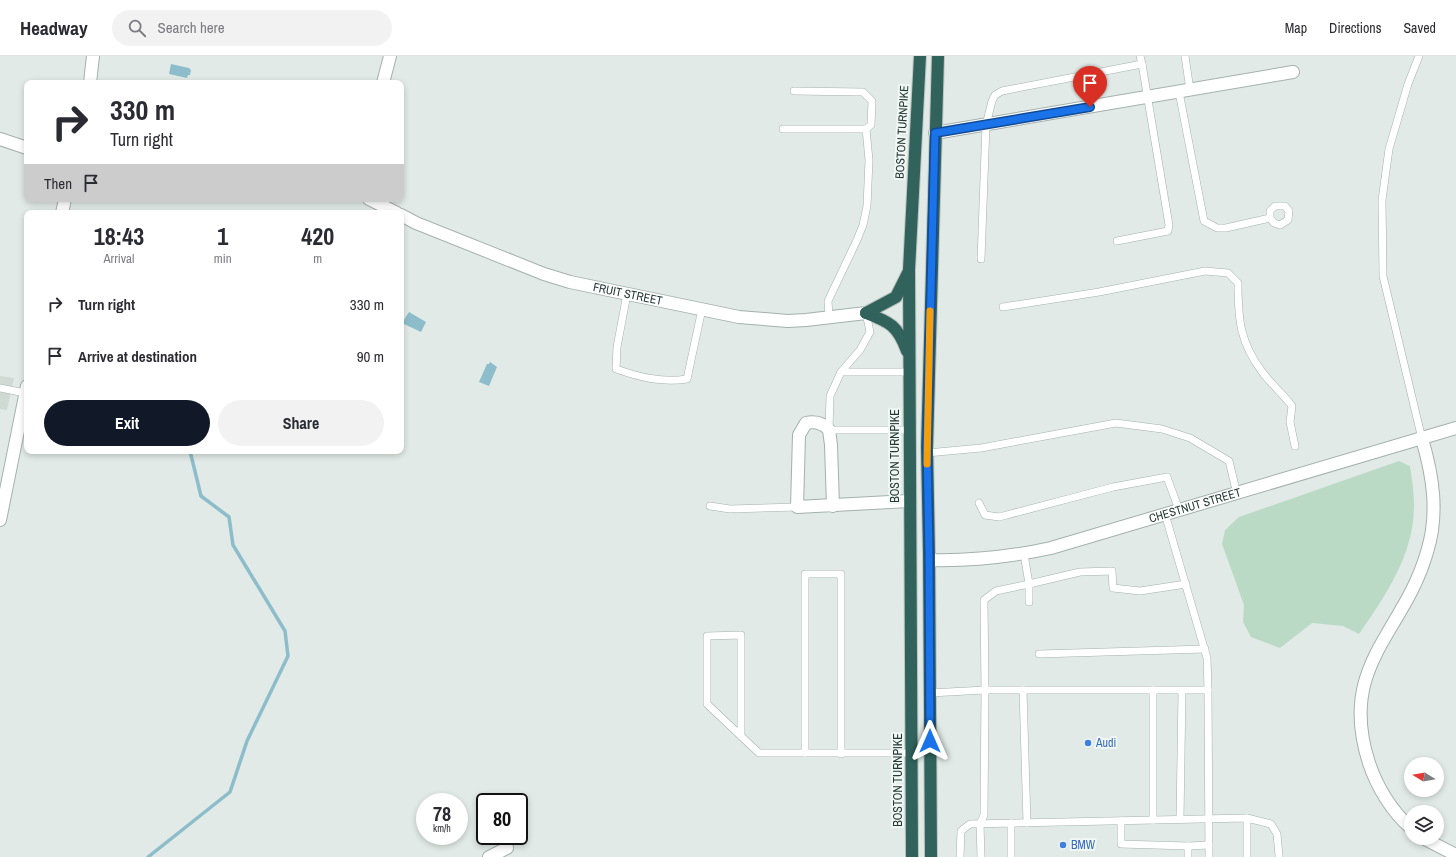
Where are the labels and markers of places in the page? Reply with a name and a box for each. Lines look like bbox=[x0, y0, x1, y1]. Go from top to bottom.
pin bbox=[1073, 66, 1107, 107]
place label: Audi bbox=[1095, 735, 1116, 751]
marker: Audi bbox=[1083, 738, 1093, 748]
place label: BMW bbox=[1071, 837, 1096, 853]
marker: BMW bbox=[1058, 840, 1068, 850]

